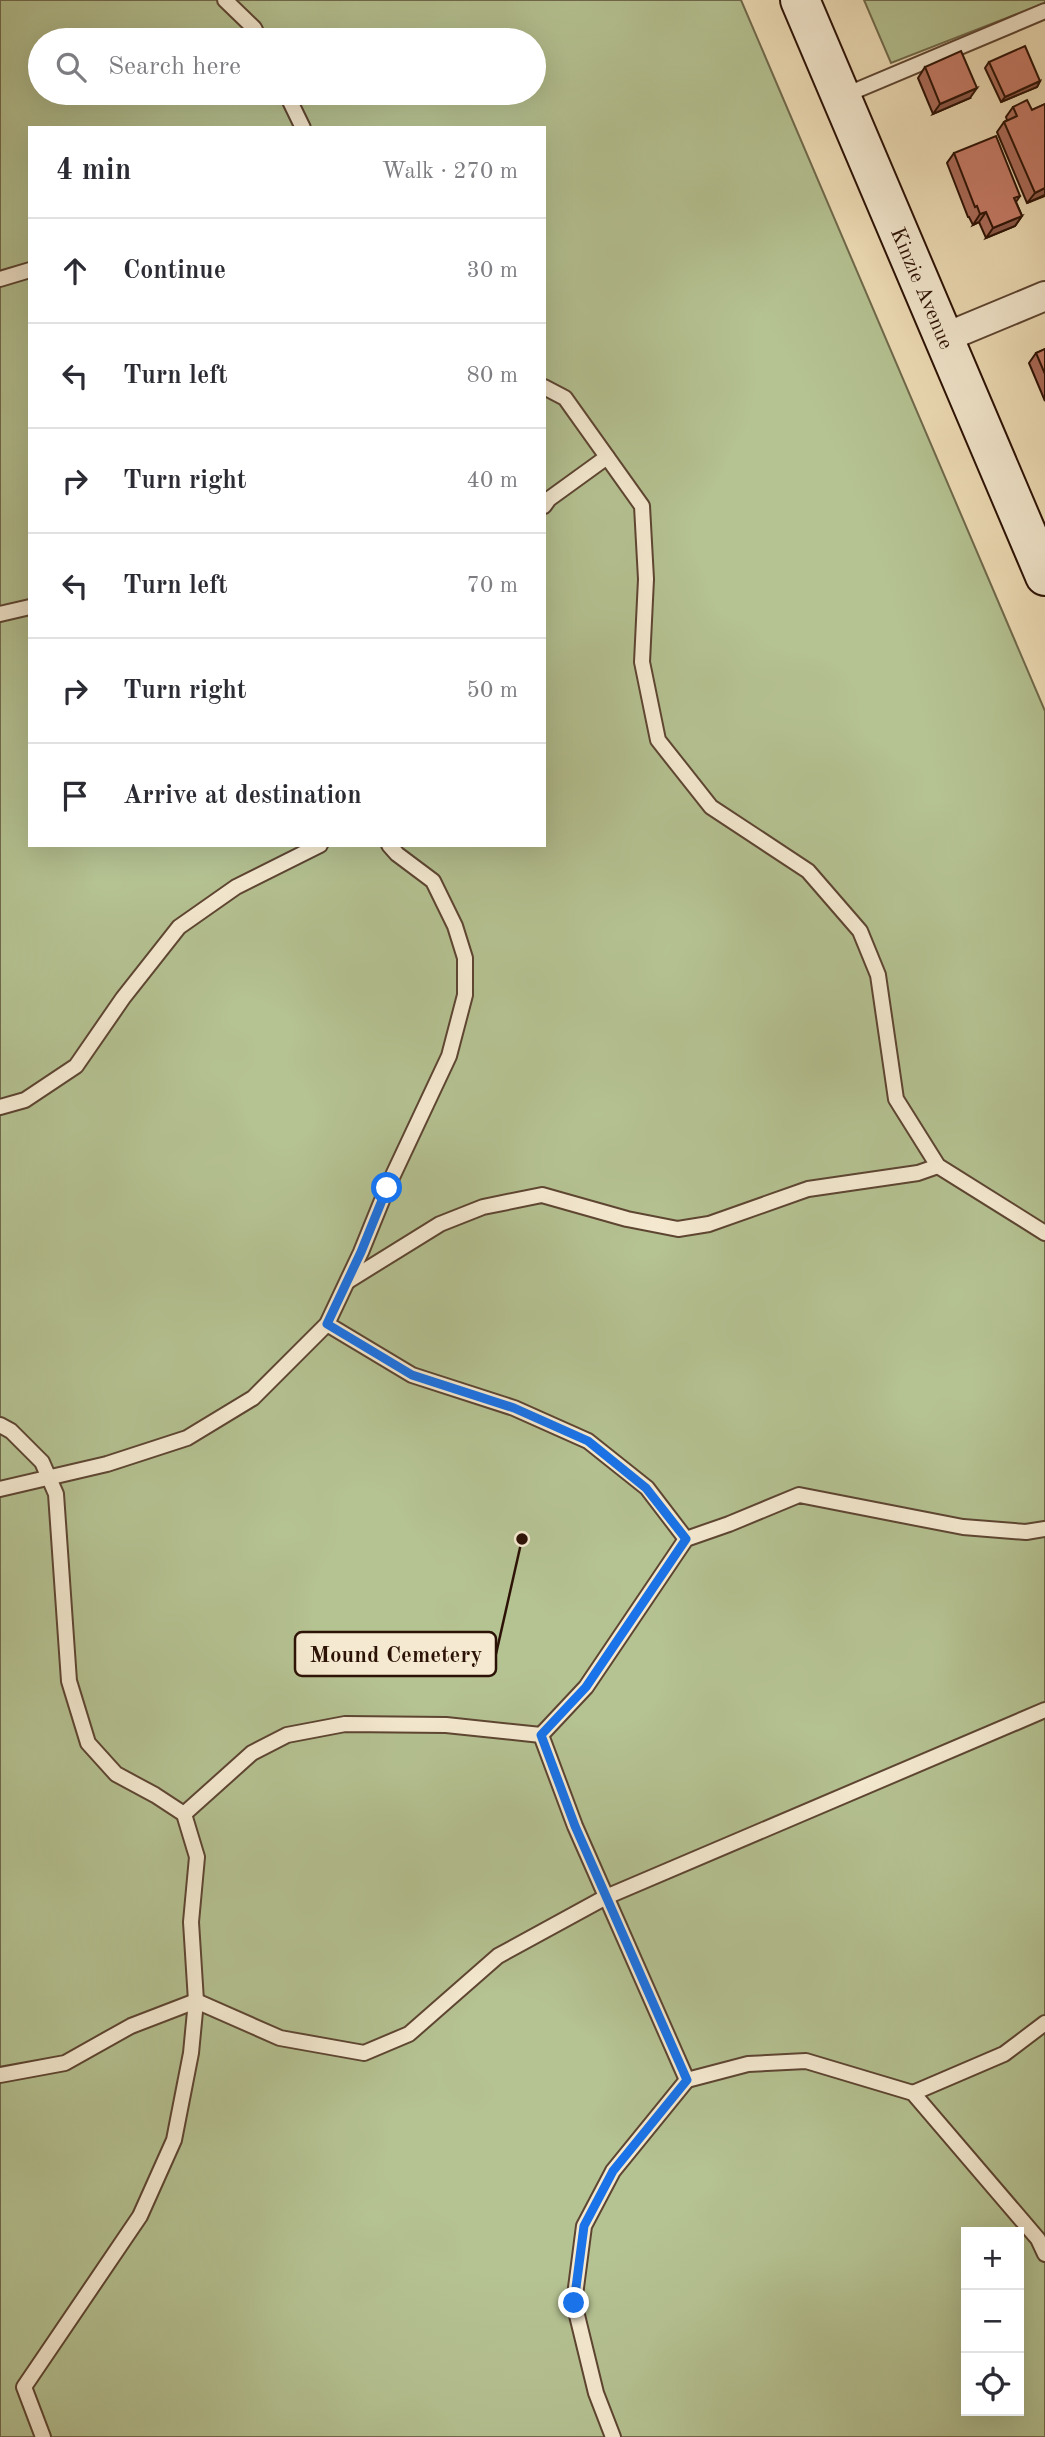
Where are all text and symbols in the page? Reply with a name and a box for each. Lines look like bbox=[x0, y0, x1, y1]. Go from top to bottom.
search box bbox=[28, 28, 546, 105]
icon: search bbox=[52, 48, 90, 86]
text: Search here bbox=[108, 54, 241, 80]
text: 4 min bbox=[56, 156, 131, 186]
text: Walk · 270 m bbox=[382, 160, 518, 183]
street label: Kinzie Avenue bbox=[886, 225, 956, 353]
icon: ahead bbox=[56, 252, 94, 290]
text: Continue bbox=[123, 258, 226, 284]
text: 30 m bbox=[467, 259, 518, 282]
icon: left bbox=[56, 357, 94, 395]
text: Turn left bbox=[123, 363, 228, 389]
text: 80 m bbox=[467, 364, 518, 387]
icon: right bbox=[56, 462, 94, 500]
text: Turn right bbox=[123, 468, 246, 494]
text: 40 m bbox=[467, 469, 518, 492]
icon: left bbox=[56, 567, 94, 605]
text: Turn left bbox=[123, 573, 228, 599]
text: 70 m bbox=[467, 574, 518, 597]
icon: right bbox=[56, 672, 94, 710]
text: Turn right bbox=[123, 678, 246, 704]
text: 50 m bbox=[467, 679, 518, 702]
icon: arrive bbox=[56, 777, 94, 815]
text: Arrive at destination bbox=[123, 783, 362, 809]
route start bbox=[371, 1172, 402, 1203]
callout: Mound Cemetery bbox=[295, 1632, 496, 1676]
text: Mound Cemetery bbox=[310, 1644, 482, 1667]
map controls bbox=[961, 2227, 1024, 2416]
button: + bbox=[961, 2227, 1024, 2290]
route end bbox=[558, 2287, 589, 2318]
button: − bbox=[961, 2290, 1024, 2353]
button: locate bbox=[961, 2353, 1024, 2416]

